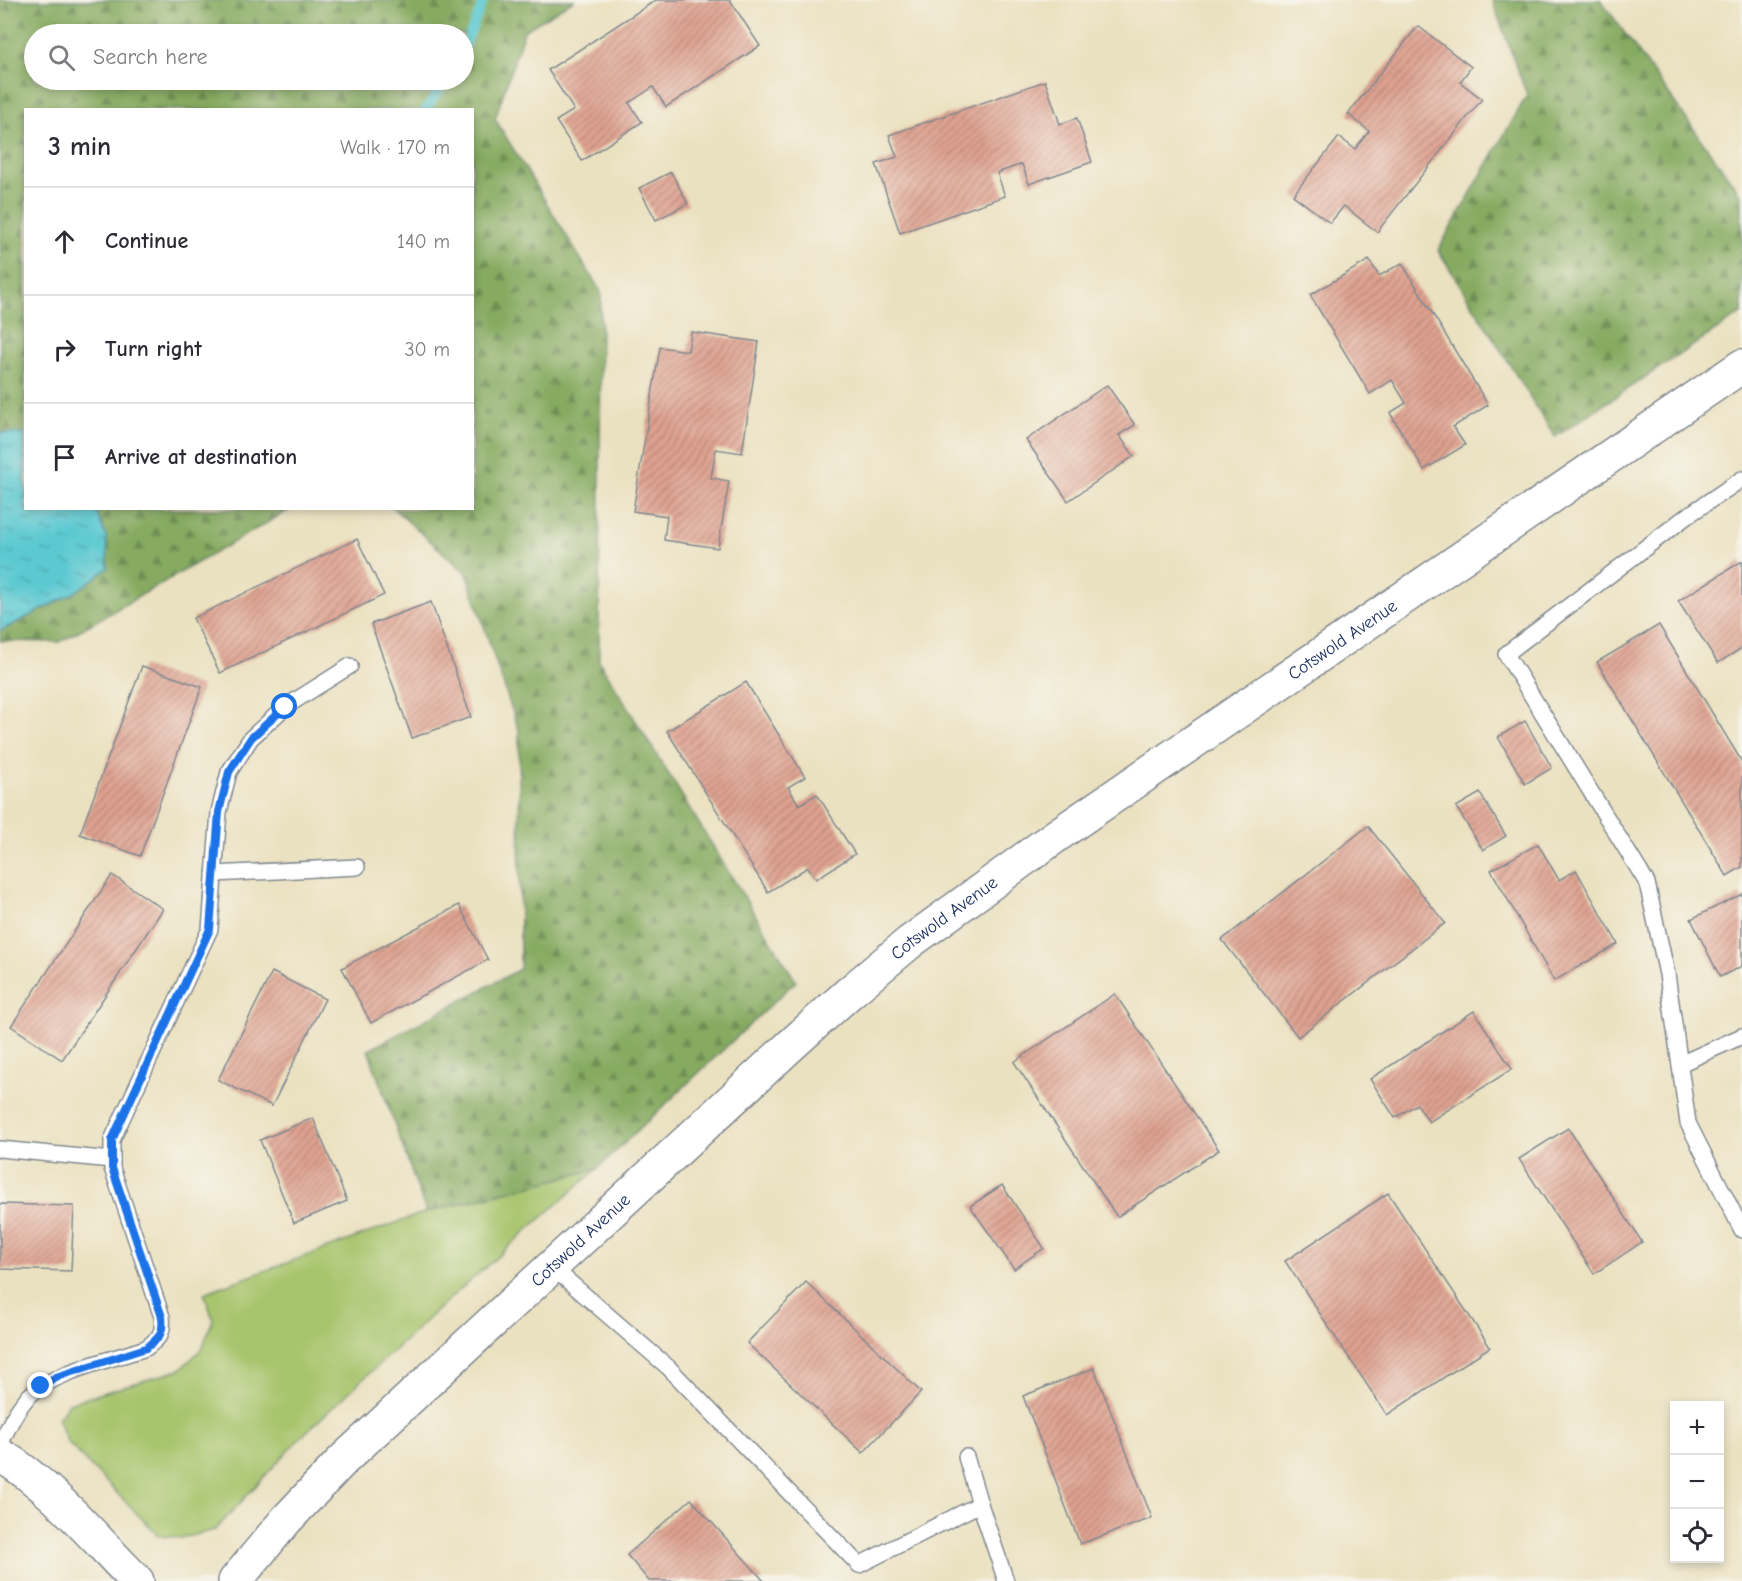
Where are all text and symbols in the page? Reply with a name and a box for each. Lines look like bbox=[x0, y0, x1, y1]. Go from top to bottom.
search box bbox=[24, 24, 474, 90]
icon: search bbox=[45, 41, 78, 74]
text: Search here bbox=[93, 44, 208, 70]
text: 3 min bbox=[48, 132, 111, 162]
text: Walk · 170 m bbox=[340, 136, 450, 159]
icon: ahead bbox=[48, 225, 81, 258]
text: Continue bbox=[105, 228, 188, 254]
text: 140 m bbox=[397, 230, 450, 253]
icon: right bbox=[48, 333, 81, 366]
text: Turn right bbox=[105, 336, 202, 362]
text: 30 m bbox=[404, 338, 450, 361]
icon: arrive bbox=[48, 441, 81, 474]
text: Arrive at destination bbox=[105, 444, 297, 470]
street label: Cotswold Avenue bbox=[1284, 595, 1401, 684]
route start bbox=[271, 693, 297, 719]
street label: Cotswold Avenue bbox=[886, 872, 1001, 964]
street label: Cotswold Avenue bbox=[527, 1189, 634, 1291]
route end bbox=[27, 1372, 53, 1398]
map controls bbox=[1670, 1401, 1724, 1563]
button: + bbox=[1670, 1401, 1724, 1455]
button: − bbox=[1670, 1455, 1724, 1509]
button: locate bbox=[1670, 1509, 1724, 1563]

